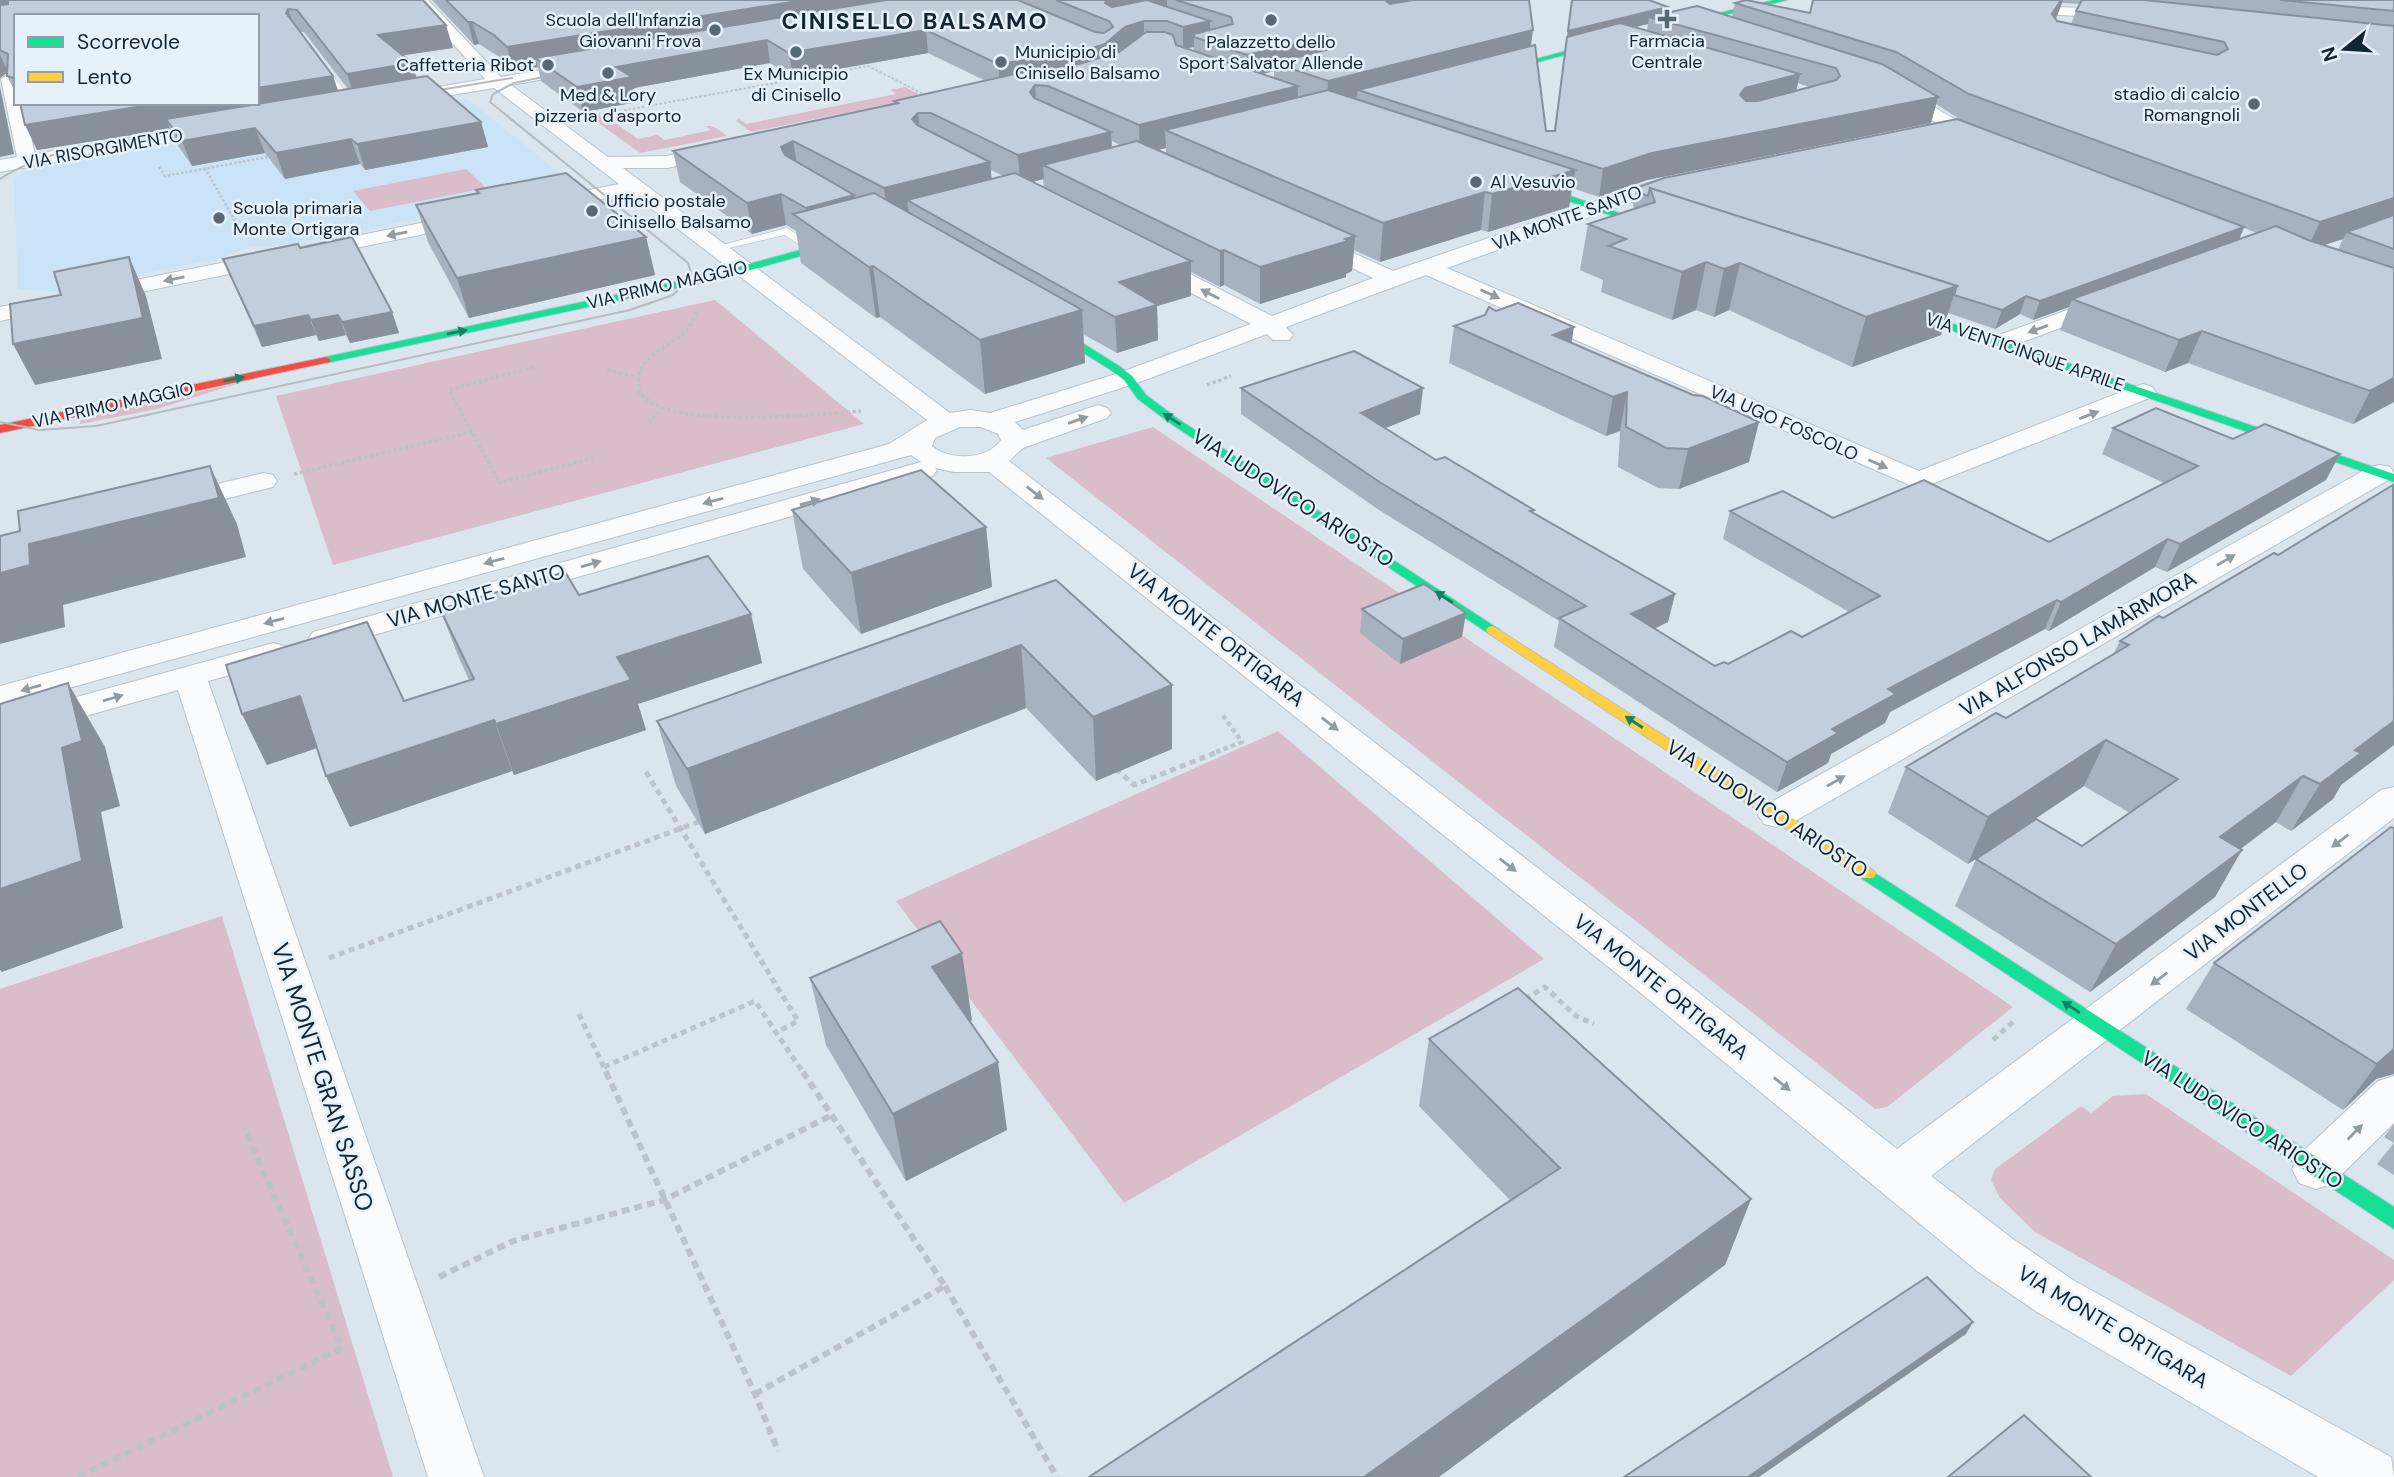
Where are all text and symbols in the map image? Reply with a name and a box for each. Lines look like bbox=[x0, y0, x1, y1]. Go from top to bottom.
district label: CINISELLO BALSAMO bbox=[782, 6, 1048, 36]
place label: Scuola dell'Infanzia Giovanni Frova bbox=[545, 8, 701, 53]
marker: Farmacia Centrale bbox=[1659, 11, 1675, 27]
marker: Palazzetto dello Sport Salvator Allende bbox=[1263, 12, 1279, 28]
legend bbox=[14, 14, 259, 105]
north arrow bbox=[2310, 14, 2380, 84]
marker: Scuola dell'Infanzia Giovanni Frova bbox=[707, 22, 723, 38]
text: Scorrevole bbox=[77, 28, 180, 56]
place label: Farmacia Centrale bbox=[1629, 29, 1705, 74]
place label: Palazzetto dello Sport Salvator Allende bbox=[1179, 30, 1363, 75]
place label: Municipio di Cinisello Balsamo bbox=[1015, 40, 1160, 85]
marker: Ex Municipio di Cinisello bbox=[788, 44, 804, 60]
text: N bbox=[2315, 44, 2343, 65]
place label: Caffetteria Ribot bbox=[396, 53, 534, 77]
marker: Municipio di Cinisello Balsamo bbox=[993, 54, 1009, 70]
marker: Caffetteria Ribot bbox=[540, 57, 556, 73]
place label: Ex Municipio di Cinisello bbox=[744, 62, 848, 107]
text: Lento bbox=[77, 63, 132, 91]
marker: Med & Lory pizzeria d'asporto bbox=[600, 65, 616, 81]
place label: stadio di calcio Romangnoli bbox=[2114, 82, 2240, 127]
place label: Med & Lory pizzeria d'asporto bbox=[535, 83, 681, 128]
marker: stadio di calcio Romangnoli bbox=[2246, 96, 2262, 112]
street label: VIA RISORGIMENTO bbox=[21, 123, 185, 175]
place label: Al Vesuvio bbox=[1490, 170, 1576, 194]
marker: Al Vesuvio bbox=[1468, 174, 1484, 190]
street label: VIA MONTE SANTO bbox=[1489, 180, 1645, 256]
place label: Ufficio postale Cinisello Balsamo bbox=[606, 189, 751, 234]
place label: Scuola primaria Monte Ortigara bbox=[233, 196, 362, 241]
marker: Ufficio postale Cinisello Balsamo bbox=[584, 203, 600, 219]
marker: Scuola primaria Monte Ortigara bbox=[211, 210, 227, 226]
one-way arrow bbox=[386, 229, 408, 240]
street label: VIA PRIMO MAGGIO bbox=[584, 255, 750, 315]
one-way arrow bbox=[163, 274, 185, 285]
one-way arrow bbox=[1200, 288, 1220, 300]
one-way arrow bbox=[1479, 289, 1500, 300]
street label: VIA VENTICINQUE APRILE bbox=[1922, 307, 2128, 397]
one-way arrow bbox=[2027, 323, 2048, 334]
one-way arrow bbox=[446, 326, 468, 337]
one-way arrow bbox=[223, 373, 245, 384]
street label: VIA PRIMO MAGGIO bbox=[30, 376, 196, 434]
street label: VIA UGO FOSCOLO bbox=[1706, 379, 1862, 467]
one-way arrow bbox=[2079, 409, 2100, 420]
one-way arrow bbox=[1162, 413, 1181, 426]
one-way arrow bbox=[1067, 414, 1088, 425]
street label: VIA LUDOVICO ARIOSTO bbox=[1187, 422, 1399, 574]
one-way arrow bbox=[1868, 458, 1888, 470]
one-way arrow bbox=[1025, 486, 1043, 501]
one-way arrow bbox=[702, 496, 724, 507]
one-way arrow bbox=[800, 496, 822, 507]
one-way arrow bbox=[2216, 554, 2235, 566]
one-way arrow bbox=[483, 556, 505, 567]
street label: VIA MONTE SANTO bbox=[384, 557, 568, 635]
street label: VIA MONTE ORTIGARA bbox=[1122, 557, 1310, 713]
one-way arrow bbox=[581, 558, 602, 568]
street label: VIA ALFONSO LAMÀRMORA bbox=[1955, 565, 2202, 723]
one-way arrow bbox=[1435, 590, 1453, 604]
one-way arrow bbox=[263, 616, 284, 626]
one-way arrow bbox=[20, 683, 42, 694]
one-way arrow bbox=[103, 692, 124, 702]
one-way arrow bbox=[1624, 715, 1644, 728]
one-way arrow bbox=[1321, 716, 1339, 730]
street label: VIA LUDOVICO ARIOSTO bbox=[1661, 733, 1873, 885]
one-way arrow bbox=[1827, 775, 1846, 787]
one-way arrow bbox=[2331, 833, 2349, 847]
street label: VIA MONTELLO bbox=[2179, 856, 2313, 968]
one-way arrow bbox=[1500, 857, 1517, 872]
street label: VIA MONTE ORTIGARA bbox=[1568, 908, 1755, 1066]
street label: VIA MONTE GRAN SASSO bbox=[265, 939, 381, 1215]
one-way arrow bbox=[2150, 971, 2168, 985]
one-way arrow bbox=[2061, 1001, 2080, 1014]
street label: VIA LUDOVICO ARIOSTO bbox=[2136, 1044, 2348, 1196]
one-way arrow bbox=[1772, 1076, 1790, 1091]
one-way arrow bbox=[2347, 1123, 2364, 1140]
street label: VIA MONTE ORTIGARA bbox=[2012, 1259, 2214, 1395]

